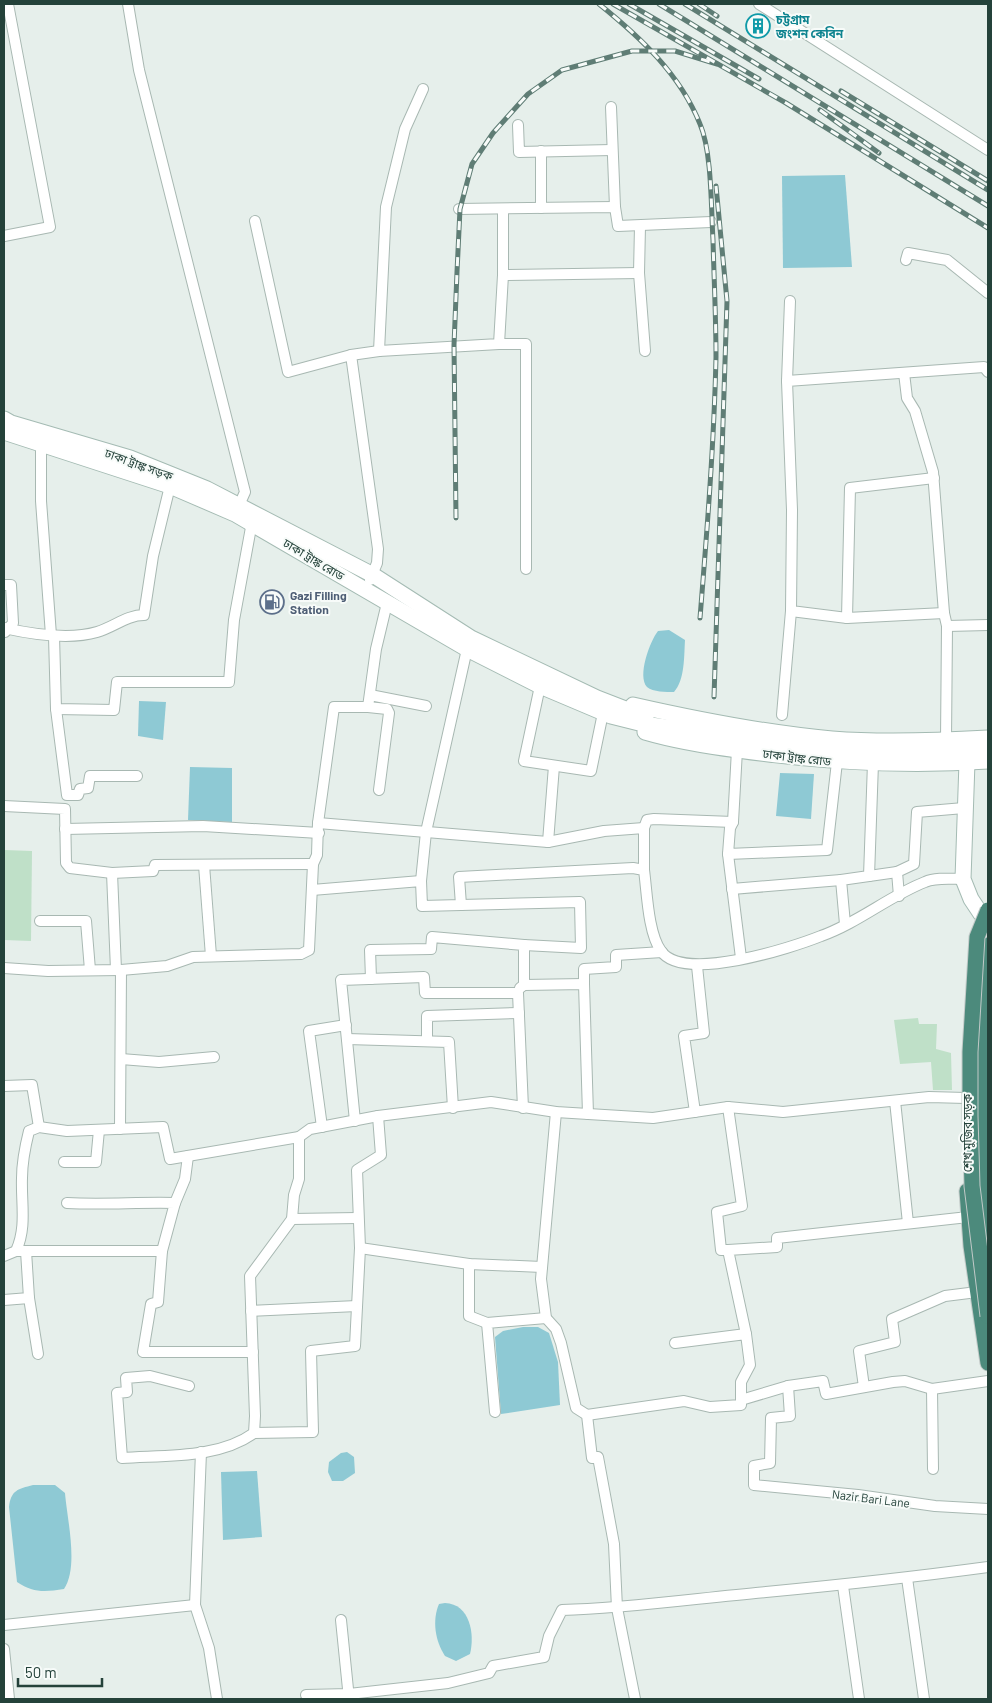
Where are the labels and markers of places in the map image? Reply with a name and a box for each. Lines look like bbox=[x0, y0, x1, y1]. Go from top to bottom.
place label: চট্টগ্রাম জংশন কেবিন bbox=[775, 12, 844, 40]
building icon: চট্টগ্রাম জংশন কেবিন bbox=[745, 13, 771, 39]
place label: Gazi Filling Station bbox=[290, 588, 347, 616]
fuel station icon: Gazi Filling Station bbox=[259, 589, 285, 615]

